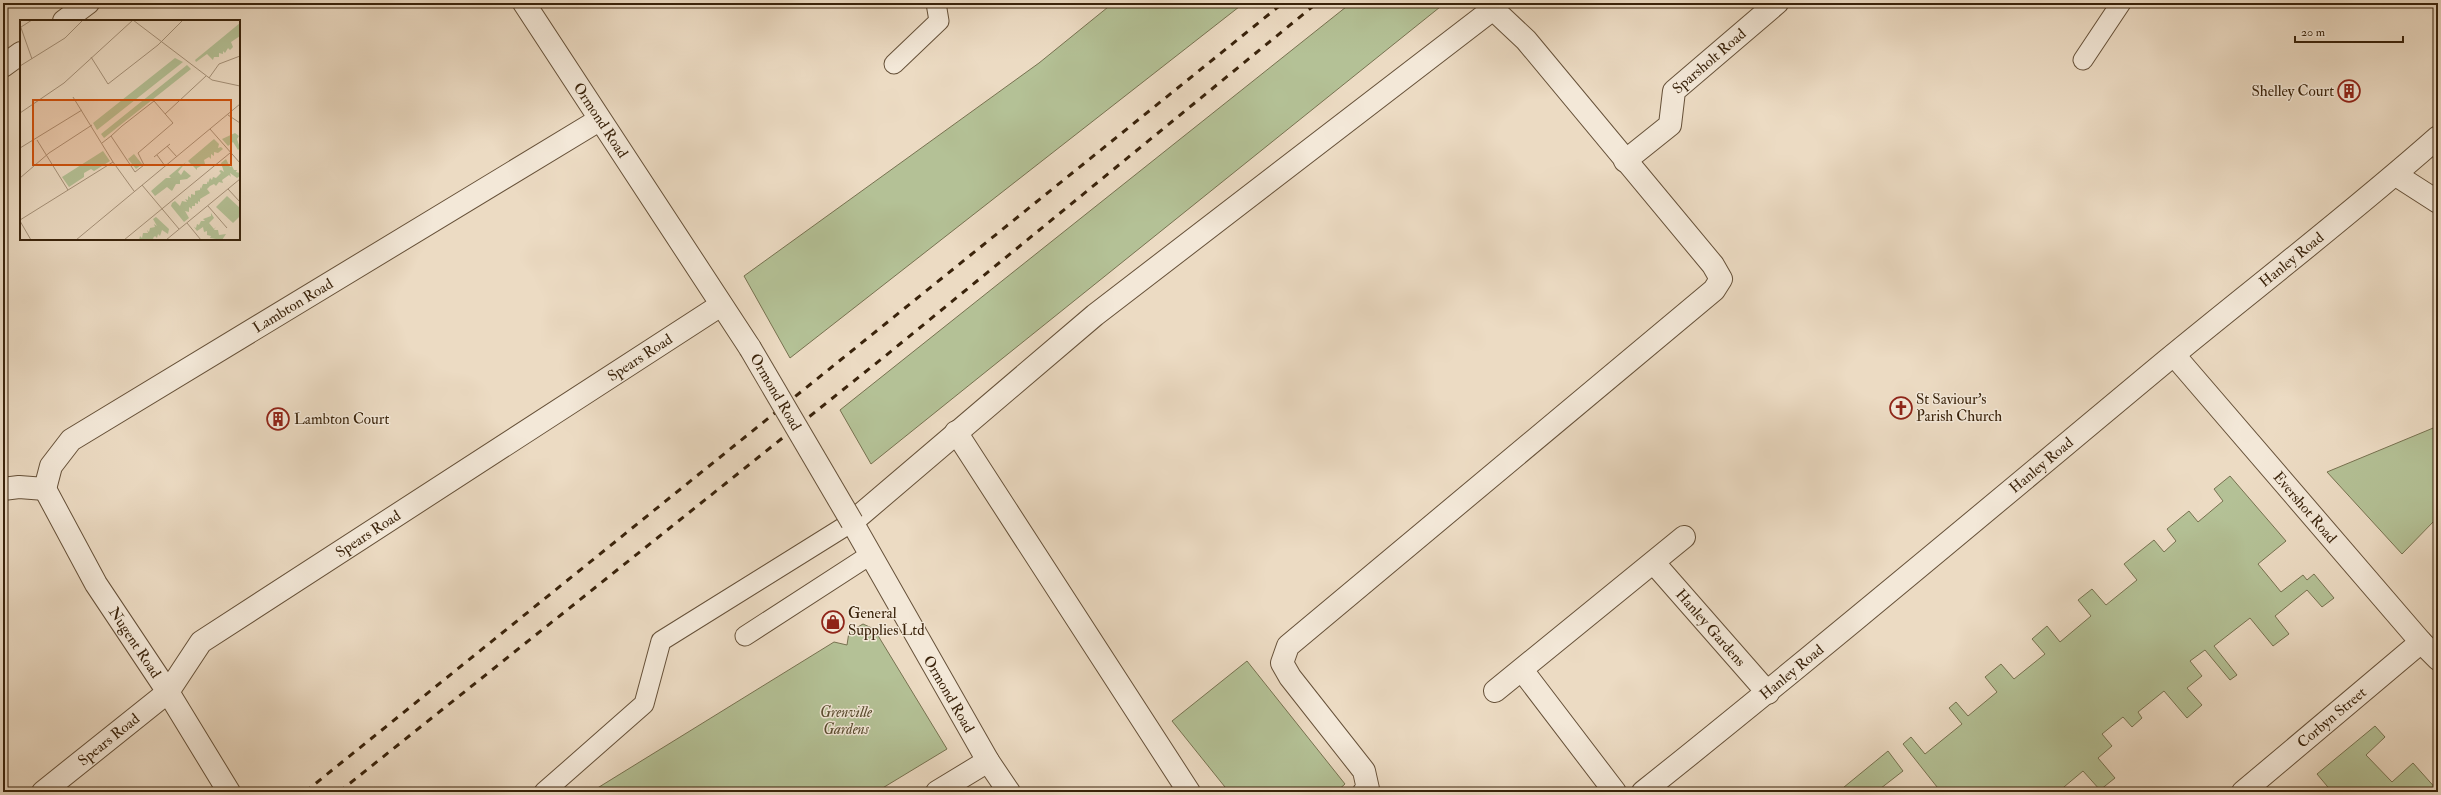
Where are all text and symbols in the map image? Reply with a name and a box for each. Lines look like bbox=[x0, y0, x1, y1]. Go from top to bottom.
scale bar bbox=[2295, 18, 2403, 44]
inset map bbox=[20, 20, 240, 240]
street label: Sparsholt Road bbox=[1669, 24, 1751, 98]
text: 20 m bbox=[2301, 25, 2326, 40]
building icon: Shelley Court bbox=[2336, 78, 2362, 104]
street label: Ormond Road bbox=[569, 79, 632, 162]
place label: Shelley Court bbox=[2251, 82, 2334, 101]
street label: Hanley Road bbox=[2256, 228, 2328, 292]
street label: Lambton Road bbox=[250, 274, 337, 337]
street label: Spears Road bbox=[604, 330, 677, 386]
street label: Ormond Road bbox=[745, 350, 806, 435]
place label: St Saviour's Parish Church bbox=[1916, 390, 2002, 426]
church icon: St Saviour's Parish Church bbox=[1888, 395, 1914, 421]
building icon: Lambton Court bbox=[265, 406, 291, 432]
place label: Lambton Court bbox=[294, 410, 389, 429]
street label: Hanley Road bbox=[2006, 433, 2078, 498]
street label: Evershot Road bbox=[2269, 468, 2341, 548]
street label: Spears Road bbox=[332, 506, 405, 562]
street label: Hanley Gardens bbox=[1671, 585, 1749, 671]
street label: Nugent Road bbox=[104, 603, 165, 682]
place label: General Supplies Ltd bbox=[848, 604, 925, 641]
shop icon: General Supplies Ltd bbox=[820, 609, 846, 635]
street label: Hanley Road bbox=[1756, 640, 1828, 704]
street label: Ormond Road bbox=[919, 652, 979, 737]
street label: Corbyn Street bbox=[2293, 683, 2371, 752]
park label: Grenville Gardens bbox=[820, 703, 873, 739]
street label: Spears Road bbox=[74, 709, 144, 770]

